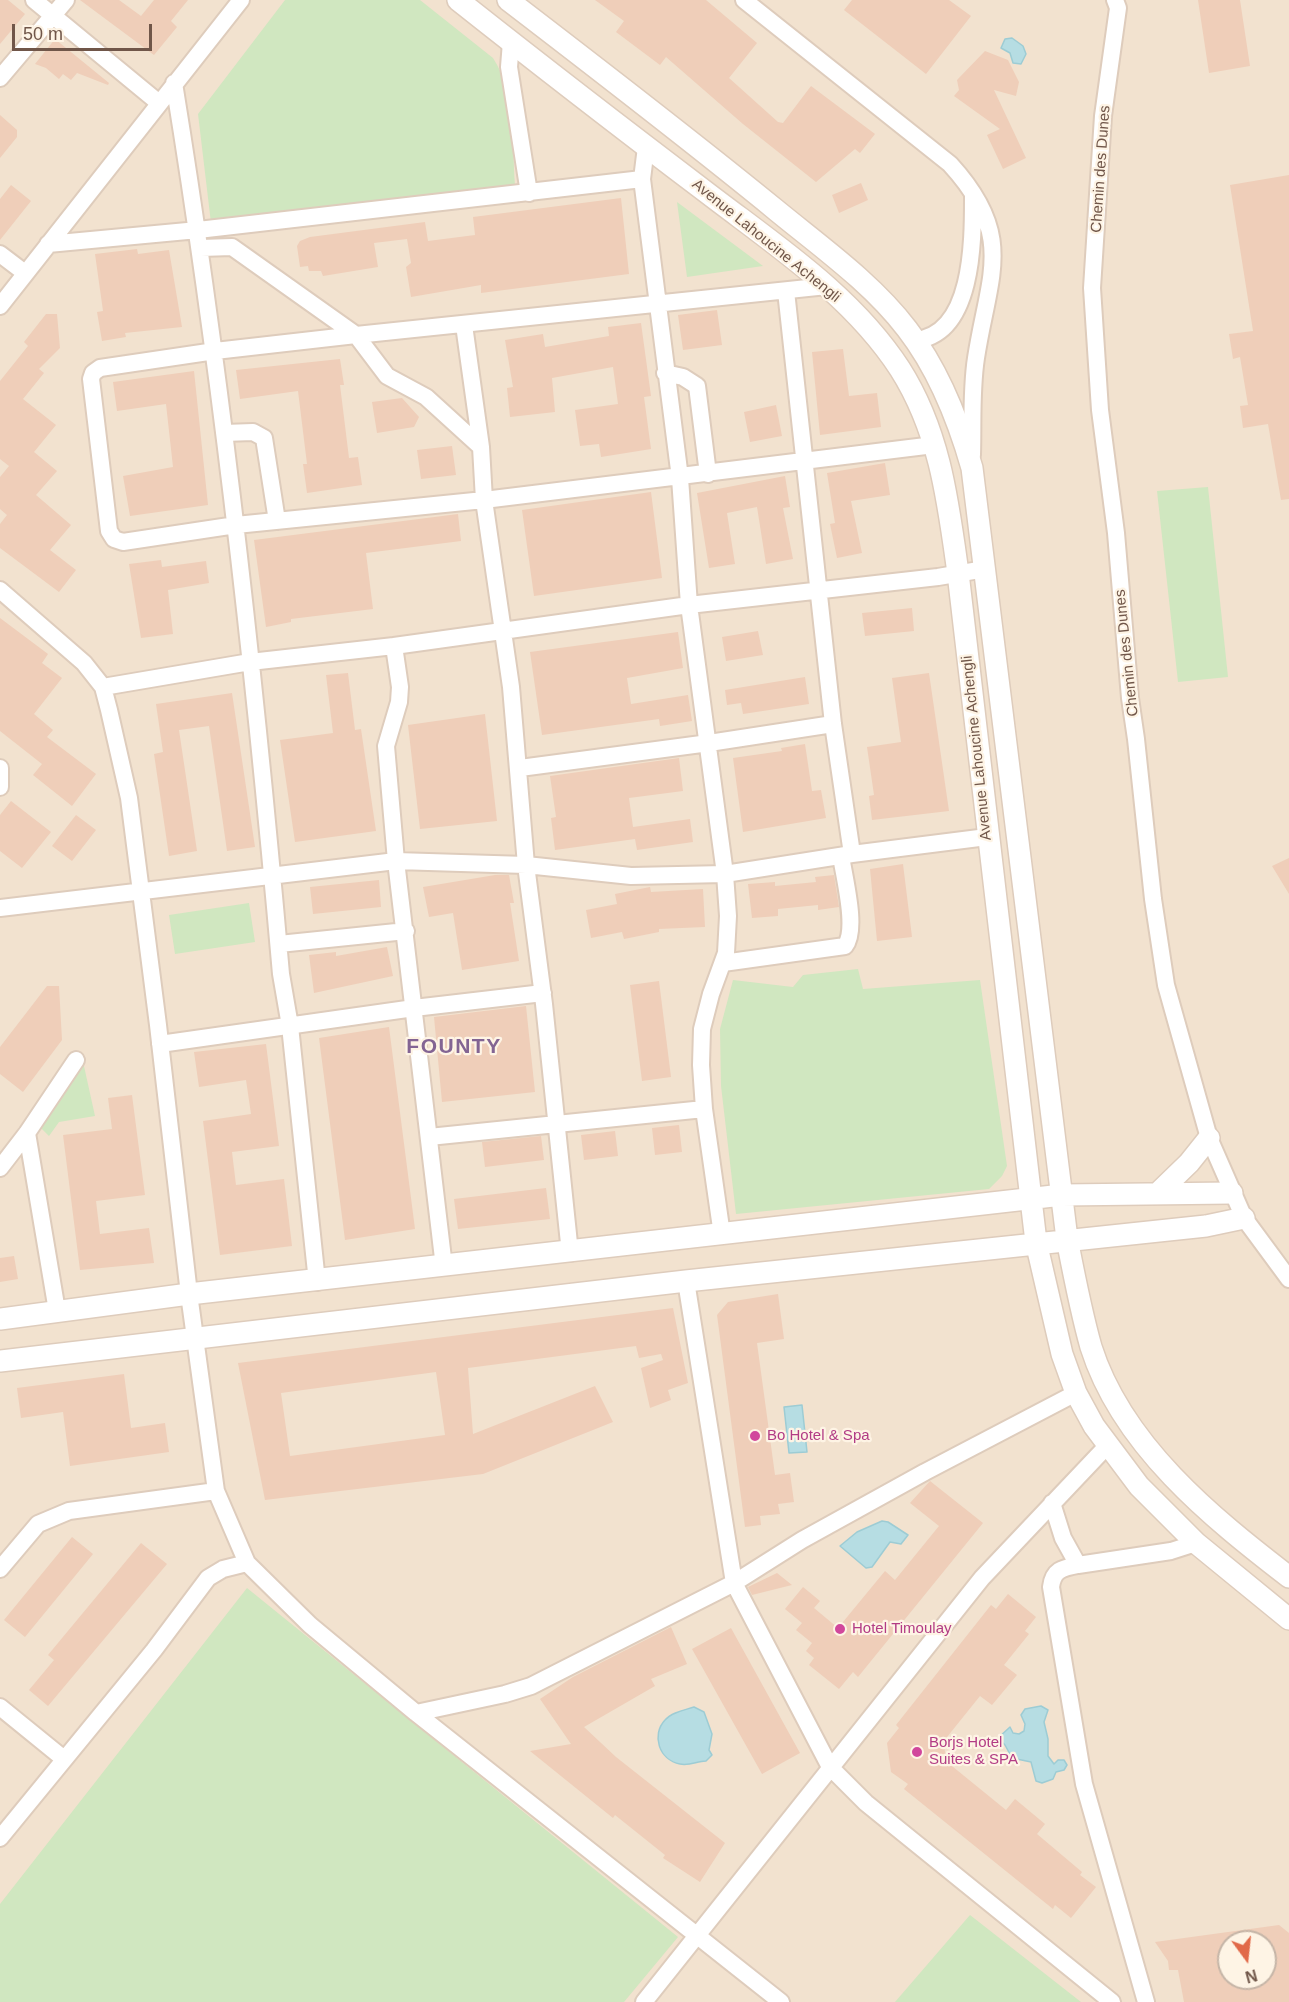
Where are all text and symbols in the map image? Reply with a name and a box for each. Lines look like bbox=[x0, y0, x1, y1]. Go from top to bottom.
scale bar bbox=[15, 12, 154, 50]
text: 50 m bbox=[23, 24, 63, 44]
street label: Chemin des Dunes bbox=[1088, 105, 1114, 233]
street label: Avenue Lahoucine Achengli bbox=[688, 176, 844, 306]
street label: Chemin des Dunes bbox=[1111, 589, 1143, 717]
street label: Avenue Lahoucine Achengli bbox=[958, 655, 996, 841]
district label: FOUNTY bbox=[406, 1034, 502, 1060]
place label: Bo Hotel & Spa bbox=[767, 1427, 870, 1445]
marker: Bo Hotel & Spa bbox=[748, 1429, 762, 1443]
place label: Hotel Timoulay bbox=[852, 1620, 951, 1638]
marker: Hotel Timoulay bbox=[833, 1622, 847, 1636]
place label: Borjs Hotel Suites & SPA bbox=[929, 1734, 1018, 1769]
marker: Borjs Hotel Suites & SPA bbox=[910, 1745, 924, 1759]
north arrow bbox=[1217, 1930, 1277, 1990]
text: N bbox=[1243, 1966, 1259, 1986]

